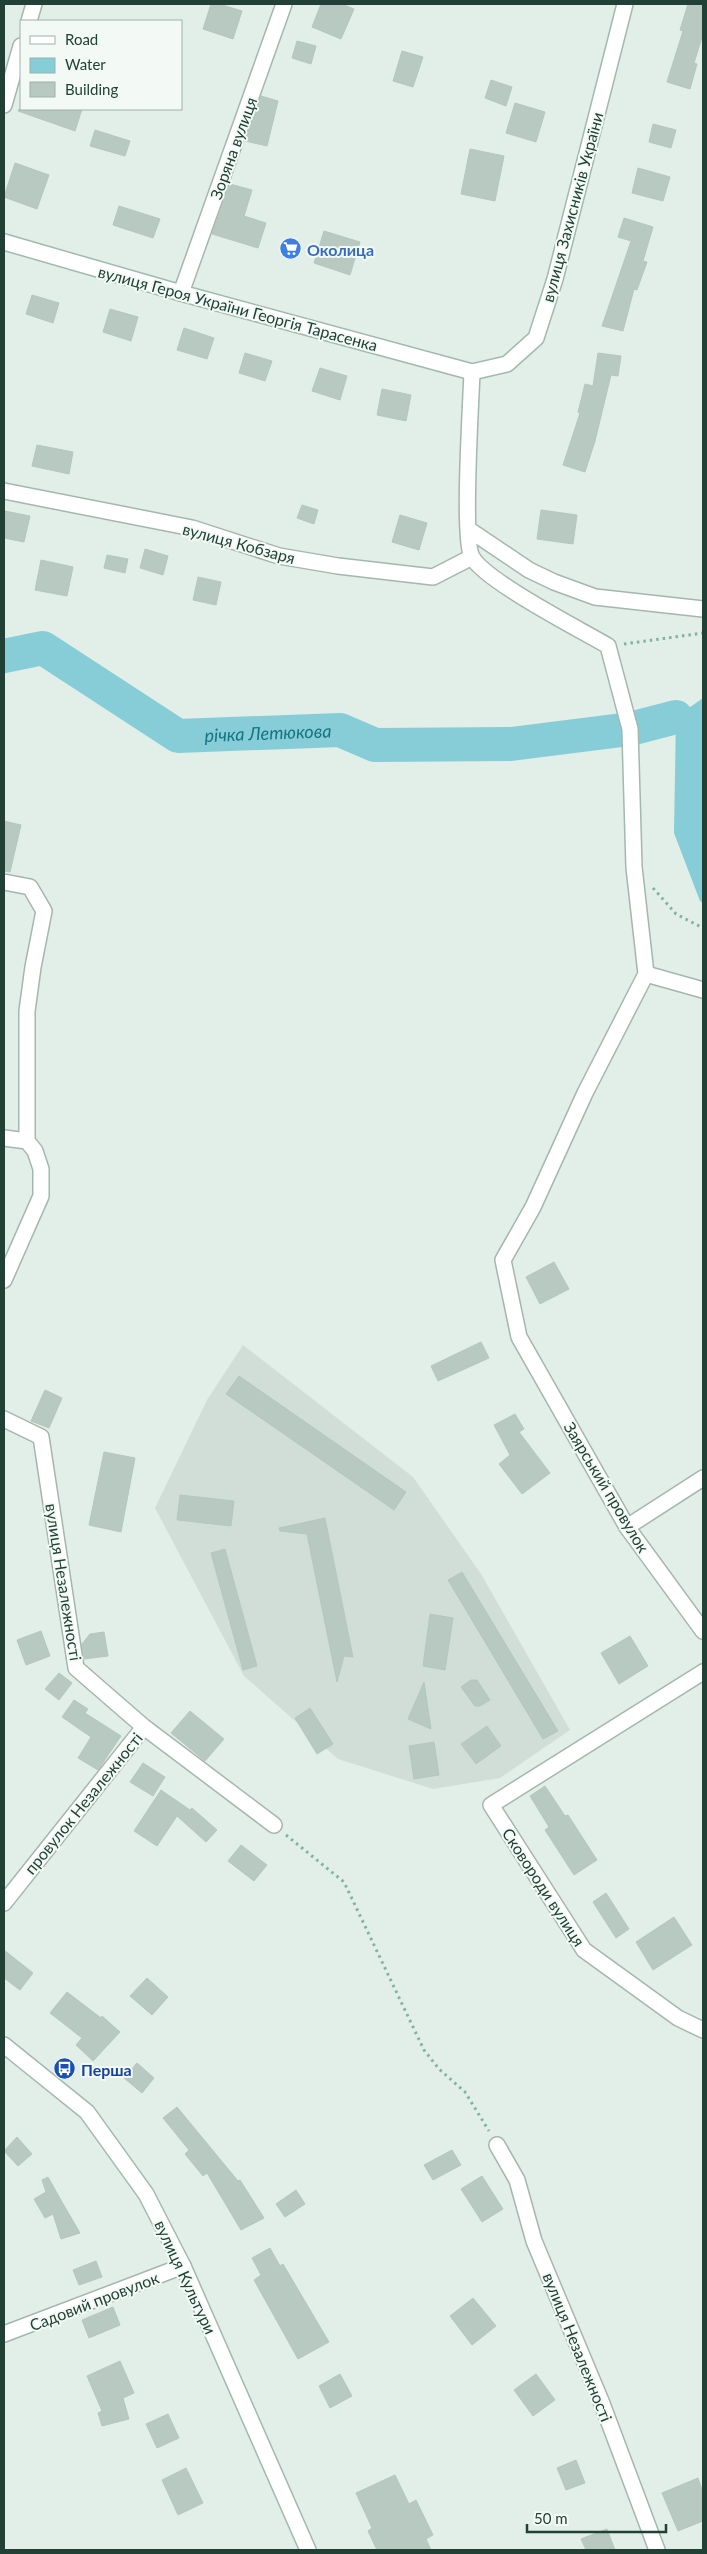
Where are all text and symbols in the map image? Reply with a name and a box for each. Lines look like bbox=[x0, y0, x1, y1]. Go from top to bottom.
legend bbox=[20, 20, 182, 110]
text: Road bbox=[65, 30, 98, 48]
text: Water bbox=[65, 55, 106, 73]
text: Building bbox=[65, 80, 118, 98]
street label: Зоряна вулиця bbox=[206, 94, 260, 202]
street label: вулиця Захисників України bbox=[537, 110, 607, 304]
supermarket icon: Околица bbox=[279, 237, 303, 261]
place label: Околица bbox=[307, 240, 374, 259]
street label: вулиця Героя України Георгія Тарасенка bbox=[96, 262, 380, 354]
street label: вулиця Кобзаря bbox=[181, 519, 297, 567]
water label: річка Летюкова bbox=[204, 719, 332, 746]
street label: Заярський провулок bbox=[560, 1418, 654, 1556]
street label: вулиця Незалежності bbox=[42, 1502, 86, 1662]
street label: провулок Незалежності bbox=[20, 1728, 146, 1878]
street label: Сковороди вулиця bbox=[499, 1824, 589, 1950]
bus stop icon: Перша bbox=[53, 2057, 77, 2081]
place label: Перша bbox=[81, 2060, 132, 2079]
street label: вулиця Культури bbox=[151, 2217, 221, 2337]
street label: Садовий провулок bbox=[27, 2267, 162, 2334]
street label: вулиця Незалежності bbox=[539, 2270, 617, 2424]
scale bar bbox=[527, 2502, 666, 2534]
text: 50 m bbox=[534, 2509, 568, 2527]

